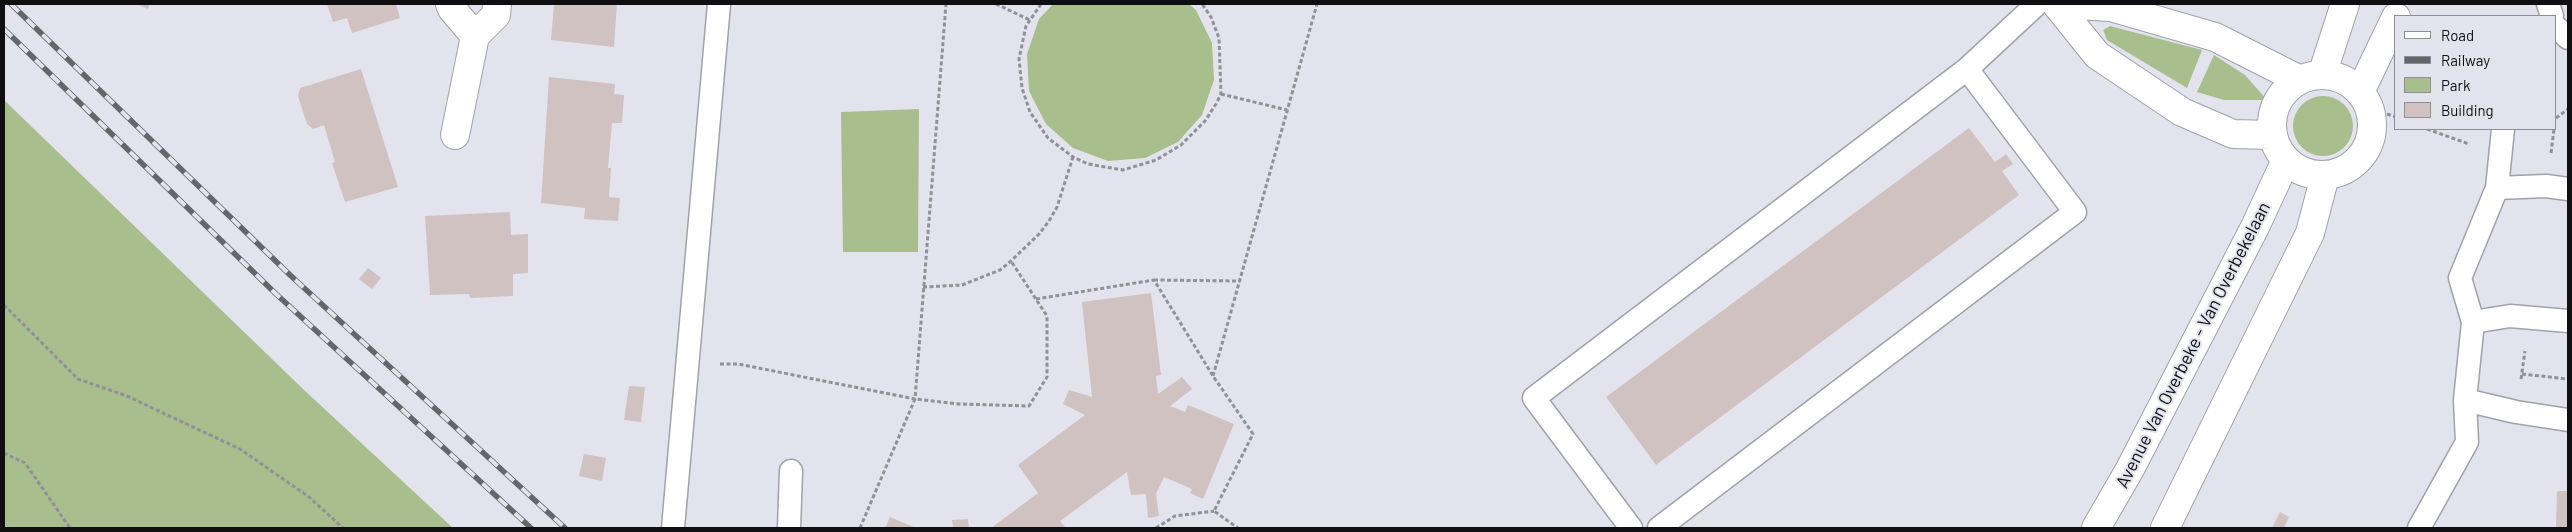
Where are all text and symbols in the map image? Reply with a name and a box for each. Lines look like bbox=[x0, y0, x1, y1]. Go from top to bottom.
legend bbox=[2394, 15, 2557, 130]
text: Road bbox=[2441, 26, 2474, 44]
text: Railway bbox=[2441, 51, 2490, 69]
text: Park bbox=[2441, 76, 2470, 94]
text: Building bbox=[2441, 101, 2494, 119]
street label: Avenue Van Overbeke - Van Overbekelaan bbox=[2111, 198, 2275, 492]

